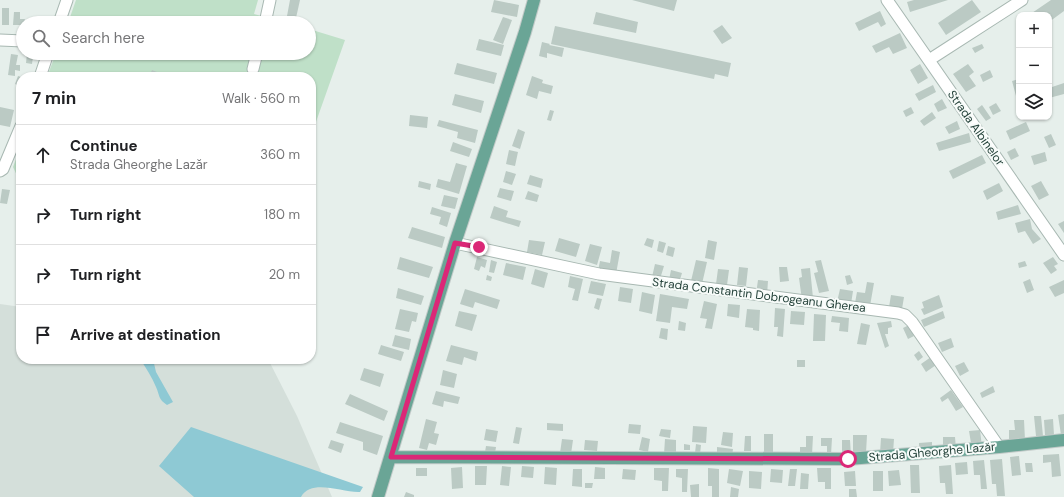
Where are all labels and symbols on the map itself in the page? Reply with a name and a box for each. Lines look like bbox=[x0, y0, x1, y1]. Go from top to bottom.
street label: Strada Albinelor bbox=[944, 87, 1008, 169]
route end bbox=[470, 238, 488, 256]
street label: Strada Constantin Dobrogeanu Gherea bbox=[651, 274, 867, 316]
street label: Strada Gheorghe Lazăr bbox=[868, 438, 997, 466]
route start bbox=[839, 450, 857, 468]

